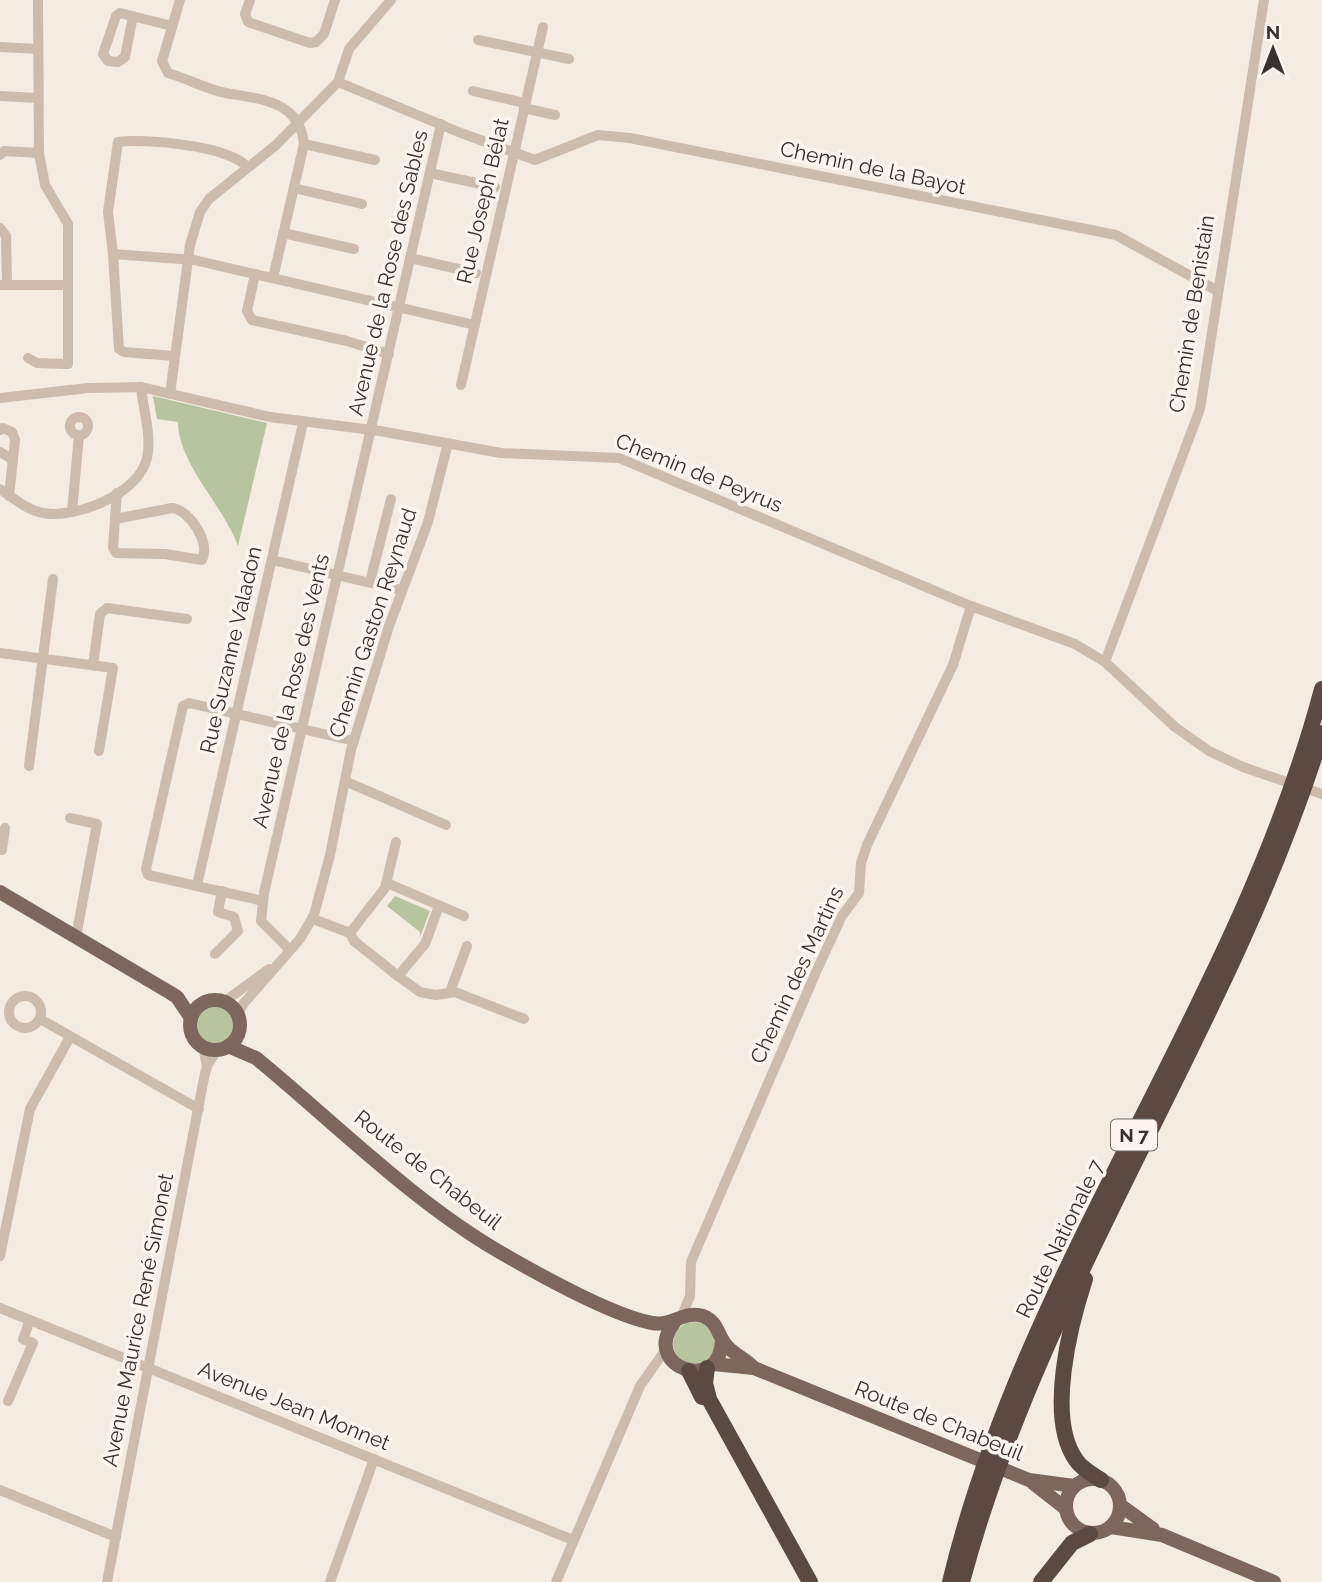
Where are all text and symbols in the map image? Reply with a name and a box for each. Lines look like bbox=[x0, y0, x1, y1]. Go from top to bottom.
north arrow bbox=[1238, 14, 1308, 84]
text: N bbox=[1266, 21, 1280, 43]
street label: Rue Joseph Bélat bbox=[451, 116, 514, 286]
street label: Avenue de la Rose des Sables bbox=[342, 128, 433, 418]
street label: Chemin de la Bayot bbox=[778, 136, 968, 199]
street label: Chemin de Benistain bbox=[1164, 213, 1219, 415]
street label: Chemin de Peyrus bbox=[612, 428, 786, 517]
street label: Chemin Gaston Reynaud bbox=[324, 505, 421, 741]
street label: Rue Suzanne Valadon bbox=[195, 544, 267, 756]
street label: Avenue de la Rose des Vents bbox=[247, 551, 334, 830]
street label: Chemin des Martins bbox=[745, 882, 849, 1067]
street label: Route de Chabeuil bbox=[350, 1104, 507, 1235]
road number: N 7 bbox=[1111, 1120, 1157, 1150]
street label: Route Nationale 7 bbox=[1010, 1155, 1109, 1322]
street label: Avenue Maurice René Simonet bbox=[97, 1171, 178, 1469]
street label: Avenue Jean Monnet bbox=[195, 1356, 394, 1455]
street label: Route de Chabeuil bbox=[851, 1375, 1027, 1466]

